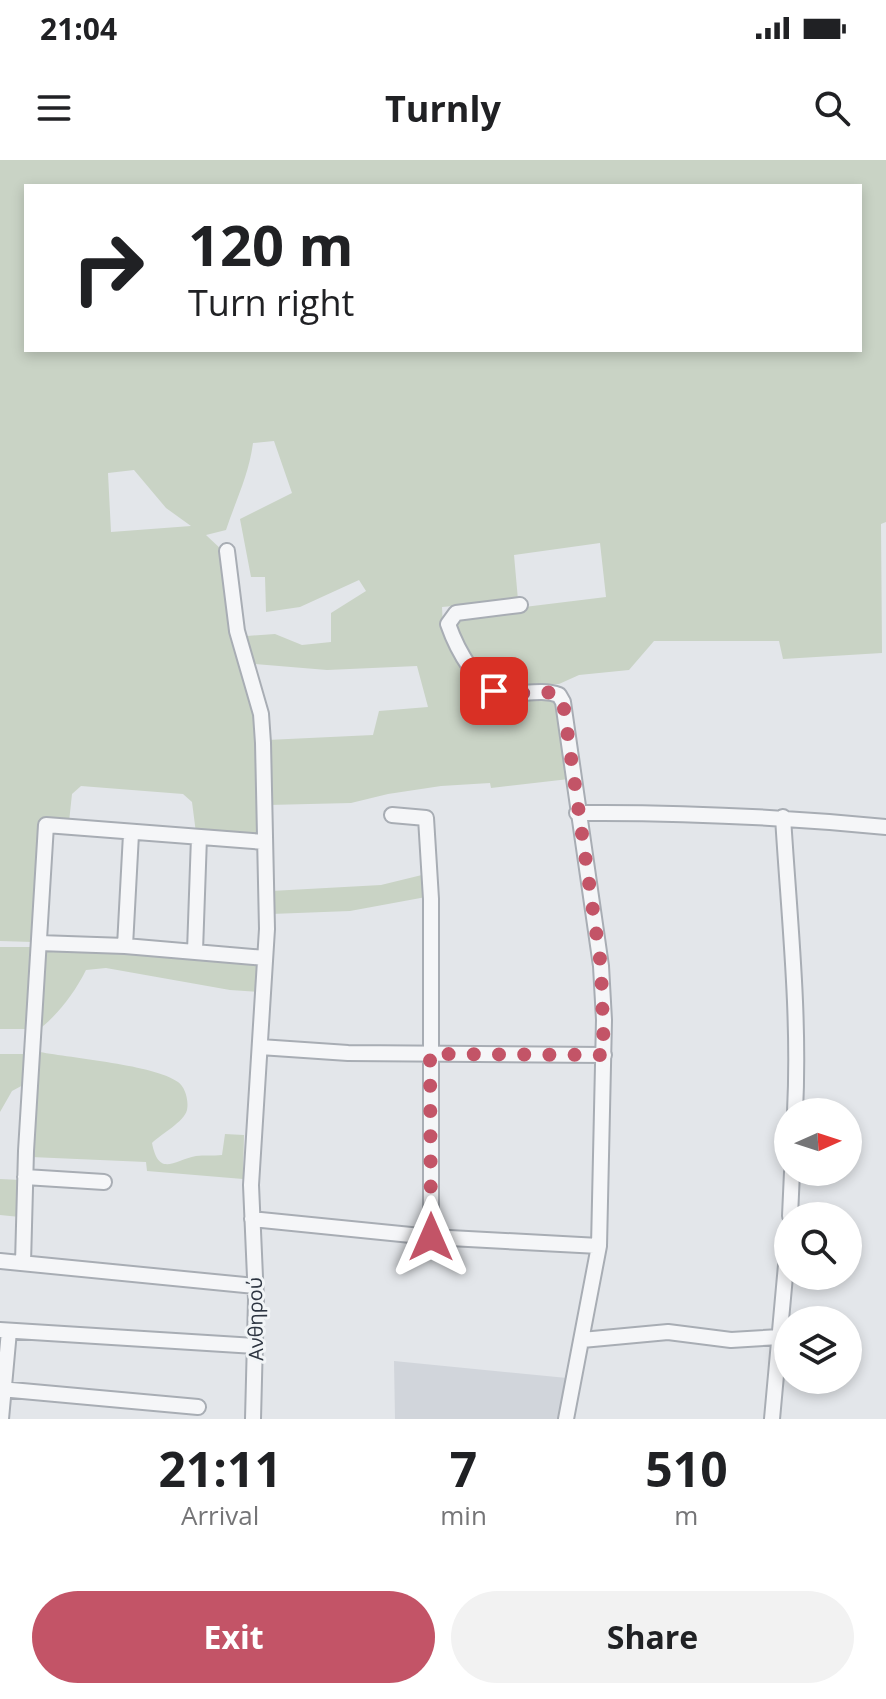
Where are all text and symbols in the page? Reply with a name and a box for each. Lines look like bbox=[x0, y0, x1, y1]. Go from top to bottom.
text: 21:04 bbox=[40, 8, 117, 49]
text: Turnly bbox=[385, 84, 501, 133]
icon: menu bbox=[32, 86, 76, 130]
icon: search bbox=[810, 86, 854, 130]
text: 120 m bbox=[188, 206, 354, 282]
icon: right bbox=[56, 216, 160, 320]
text: Turn right bbox=[188, 278, 354, 327]
pin bbox=[460, 657, 528, 725]
icon: arrive bbox=[472, 669, 516, 713]
north arrow bbox=[774, 1098, 862, 1186]
map controls bbox=[774, 1098, 862, 1394]
position arrow bbox=[389, 1195, 473, 1279]
button: search bbox=[774, 1202, 862, 1290]
street label: Ανθηρού bbox=[241, 1277, 269, 1361]
button: layers bbox=[774, 1306, 862, 1394]
text: 21:11 bbox=[158, 1436, 282, 1501]
text: 7 bbox=[450, 1436, 477, 1501]
text: 510 bbox=[645, 1436, 728, 1501]
text: Arrival bbox=[181, 1497, 259, 1533]
text: min bbox=[440, 1497, 487, 1533]
text: m bbox=[674, 1497, 698, 1533]
button: Exit bbox=[32, 1591, 435, 1683]
button: Share bbox=[451, 1591, 854, 1683]

